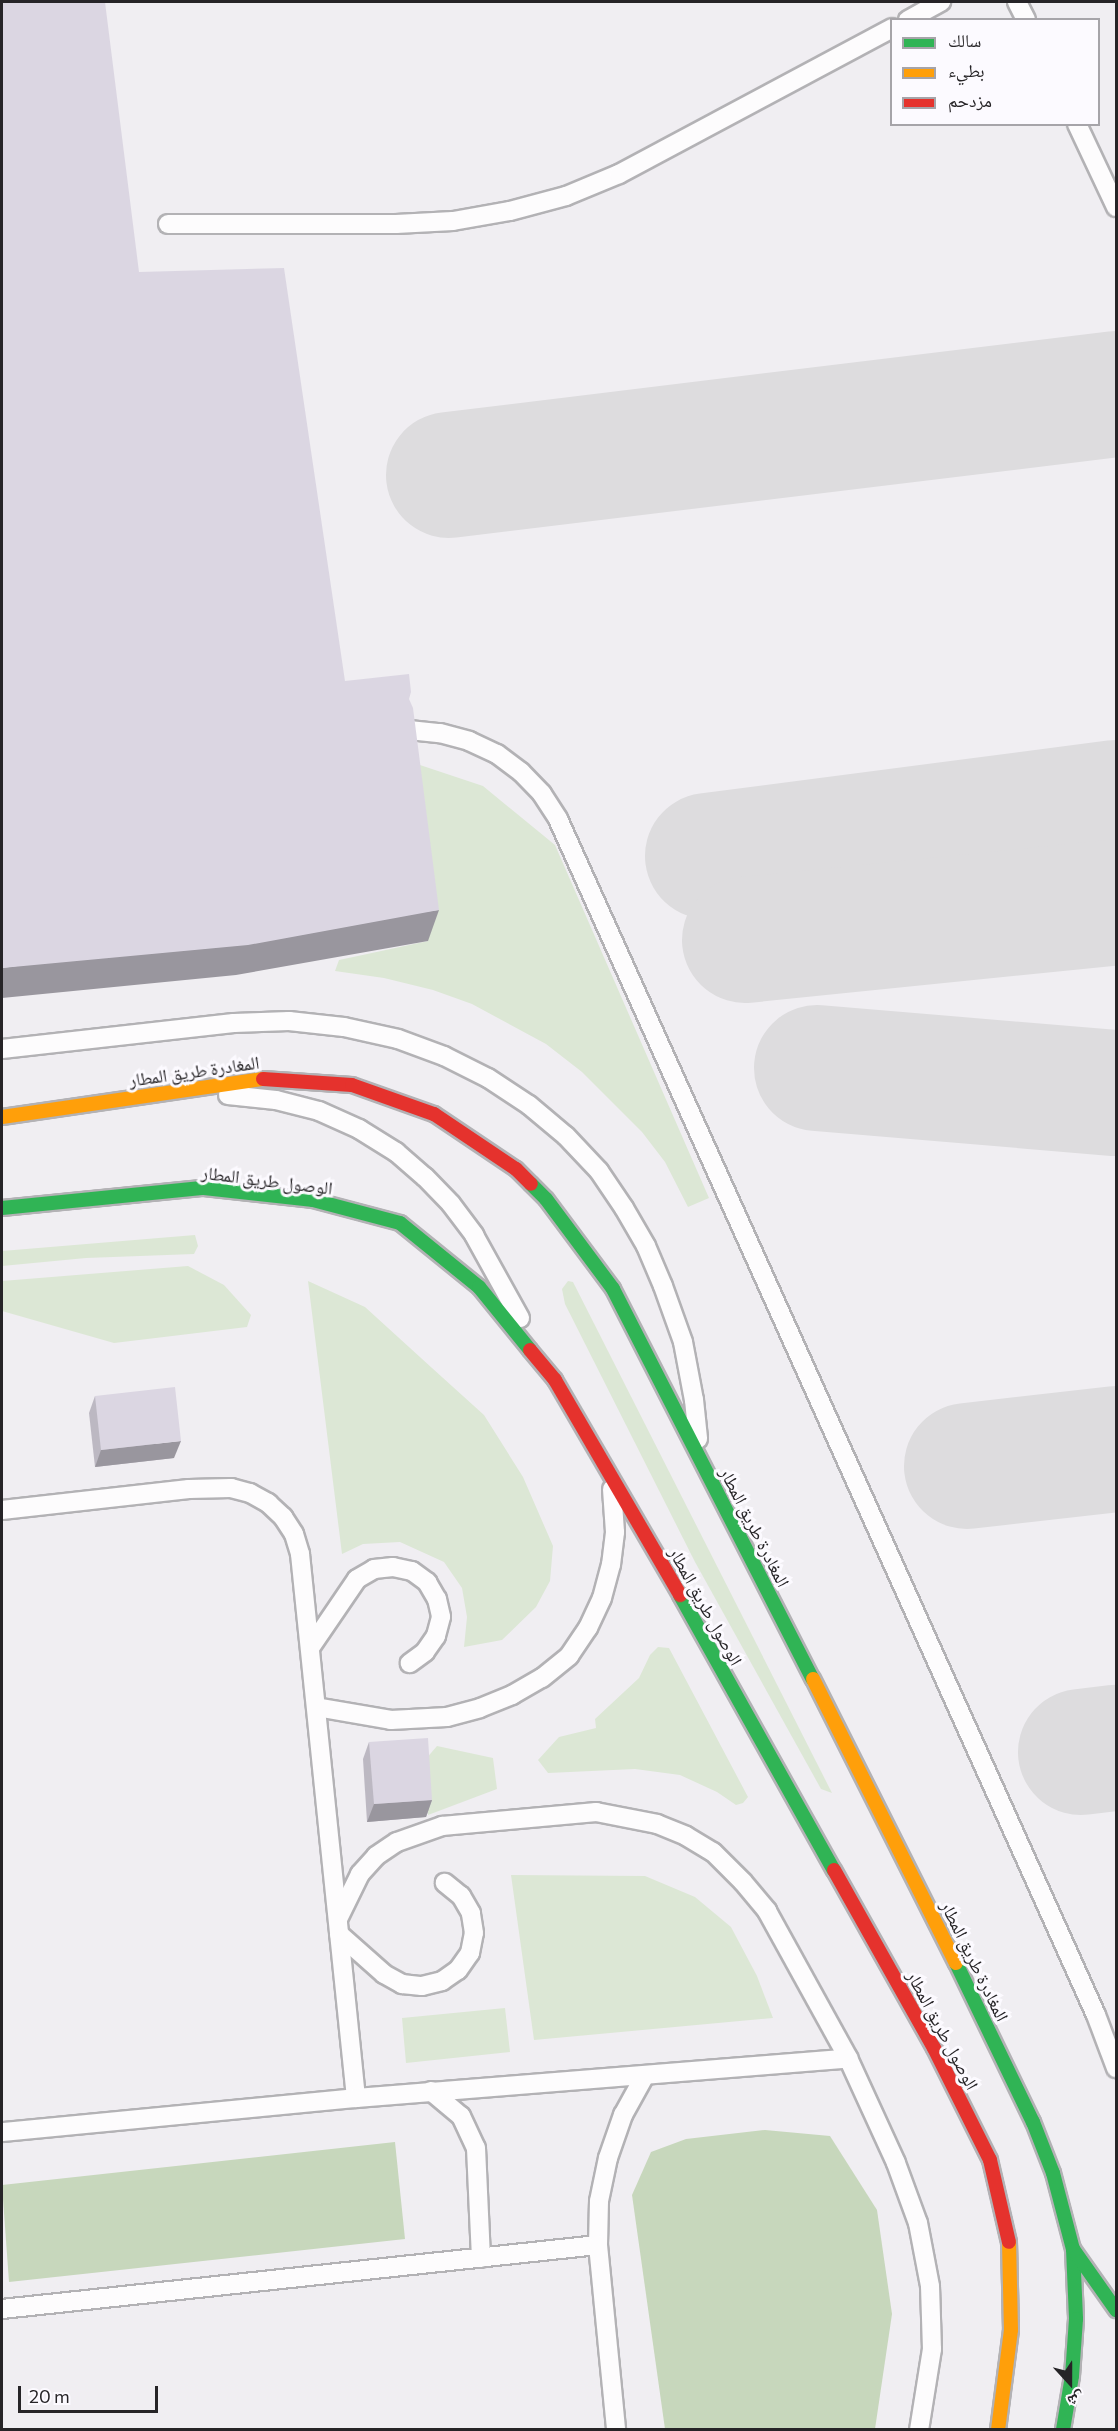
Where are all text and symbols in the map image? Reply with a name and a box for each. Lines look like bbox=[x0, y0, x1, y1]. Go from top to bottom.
legend bbox=[890, 18, 1100, 126]
text: سالك bbox=[948, 29, 981, 51]
text: بطيء bbox=[948, 59, 985, 81]
text: مزدحم bbox=[948, 89, 992, 111]
street label: المغادرة طريق المطار bbox=[127, 1051, 261, 1091]
street label: الوصول طريق المطار bbox=[200, 1161, 334, 1199]
street label: المغادرة طريق المطار bbox=[716, 1464, 794, 1590]
street label: الوصول طريق المطار bbox=[665, 1543, 747, 1669]
street label: المغادرة طريق المطار bbox=[936, 1897, 1014, 2025]
street label: الوصول طريق المطار bbox=[902, 1967, 984, 2093]
north arrow bbox=[1040, 2353, 1100, 2413]
scale bar bbox=[21, 2374, 160, 2412]
text: 20 m bbox=[29, 2385, 70, 2407]
text: ش bbox=[1065, 2388, 1088, 2412]

